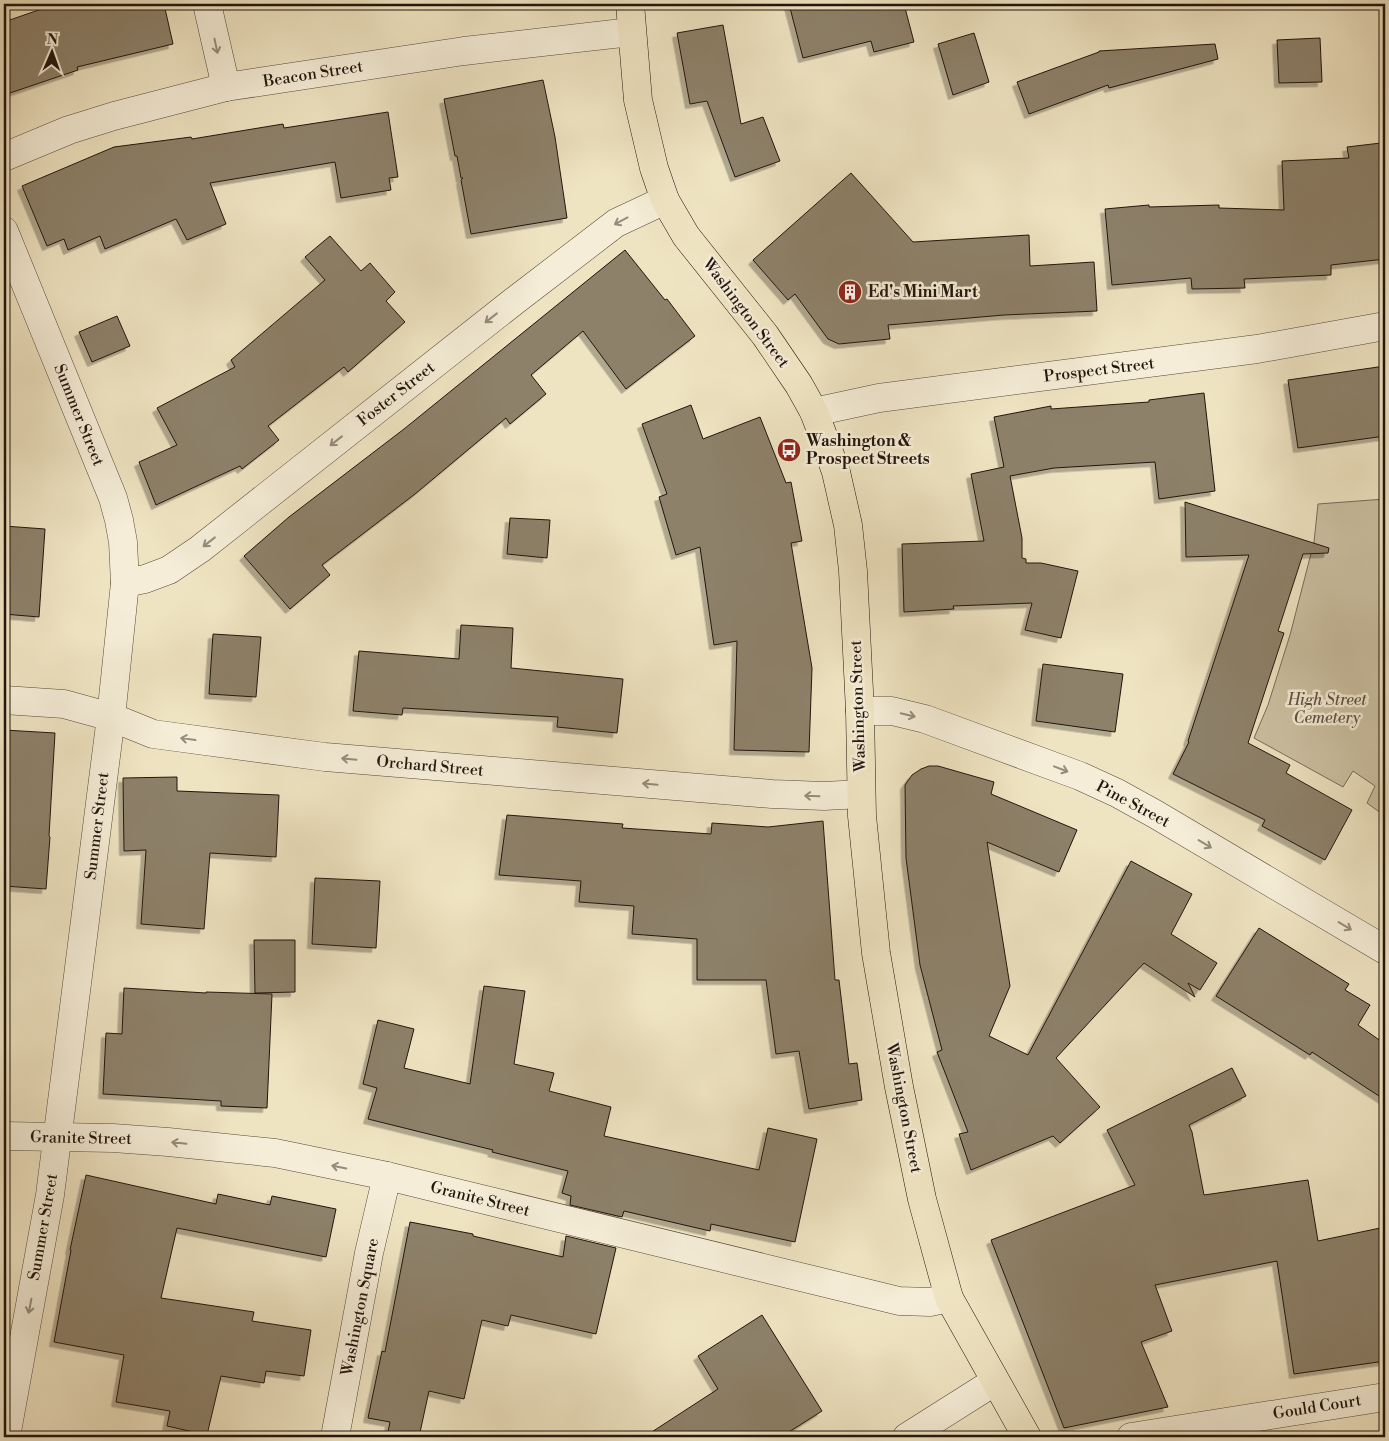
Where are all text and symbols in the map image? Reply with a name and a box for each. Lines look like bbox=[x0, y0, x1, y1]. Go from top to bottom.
north arrow bbox=[28, 28, 78, 78]
text: N bbox=[47, 31, 58, 49]
one-way arrow bbox=[211, 37, 221, 53]
street label: Beacon Street bbox=[261, 56, 365, 92]
one-way arrow bbox=[614, 216, 629, 226]
street label: Washington Street bbox=[698, 253, 794, 372]
building icon: Ed's Mini Mart bbox=[837, 279, 863, 305]
place label: Ed's Mini Mart bbox=[868, 282, 978, 302]
one-way arrow bbox=[485, 313, 498, 324]
street label: Prospect Street bbox=[1042, 353, 1156, 387]
street label: Foster Street bbox=[353, 357, 439, 430]
street label: Summer Street bbox=[49, 361, 109, 469]
place label: Washington & Prospect Streets bbox=[805, 431, 930, 469]
one-way arrow bbox=[330, 435, 343, 446]
bus stop icon: Washington & Prospect Streets bbox=[776, 437, 802, 463]
one-way arrow bbox=[203, 536, 216, 547]
street label: Washington Street bbox=[846, 639, 870, 773]
park label: High Street Cemetery bbox=[1286, 690, 1367, 728]
one-way arrow bbox=[900, 711, 916, 720]
one-way arrow bbox=[180, 733, 196, 743]
street label: Orchard Street bbox=[376, 751, 485, 781]
one-way arrow bbox=[341, 754, 357, 764]
one-way arrow bbox=[1053, 765, 1069, 774]
street label: Summer Street bbox=[80, 771, 114, 881]
street label: Pine Street bbox=[1093, 776, 1174, 832]
one-way arrow bbox=[643, 779, 659, 789]
one-way arrow bbox=[805, 791, 821, 800]
one-way arrow bbox=[1198, 839, 1212, 849]
one-way arrow bbox=[1338, 922, 1352, 932]
street label: Washington Street bbox=[881, 1040, 926, 1175]
street label: Granite Street bbox=[30, 1127, 132, 1149]
one-way arrow bbox=[171, 1138, 187, 1148]
one-way arrow bbox=[332, 1161, 348, 1171]
street label: Summer Street bbox=[24, 1172, 62, 1282]
street label: Granite Street bbox=[428, 1177, 532, 1221]
street label: Washington Square bbox=[337, 1237, 383, 1378]
one-way arrow bbox=[24, 1298, 34, 1314]
street label: Gould Court bbox=[1271, 1390, 1363, 1424]

